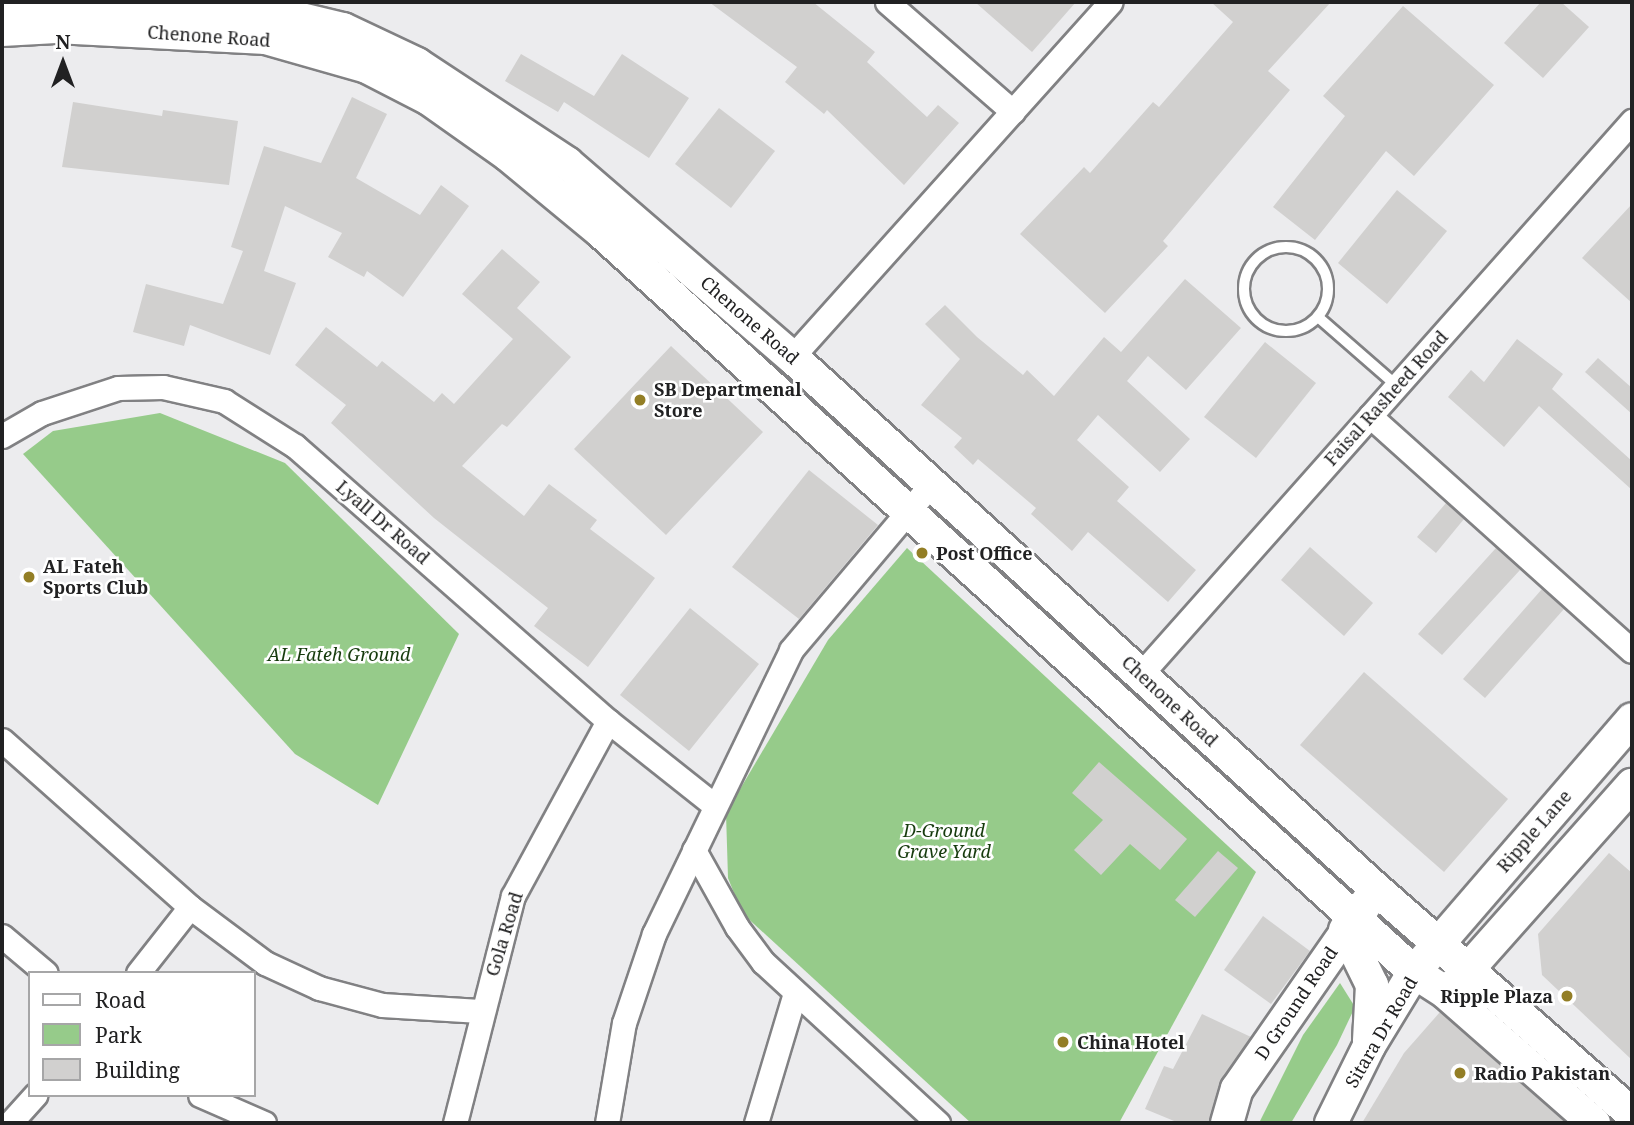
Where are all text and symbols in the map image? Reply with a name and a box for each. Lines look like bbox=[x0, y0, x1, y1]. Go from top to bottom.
street label: Chenone Road bbox=[147, 21, 271, 51]
north arrow bbox=[28, 28, 98, 98]
text: N bbox=[56, 29, 70, 55]
street label: Chenone Road bbox=[696, 271, 804, 369]
street label: Faisal Rasheed Road bbox=[1320, 326, 1452, 470]
place label: SB Departmenal Store bbox=[654, 379, 802, 422]
marker: SB Departmenal Store bbox=[632, 392, 648, 408]
street label: Lyall Dr Road bbox=[332, 476, 434, 568]
place label: Post Office bbox=[936, 542, 1032, 564]
marker: Post Office bbox=[914, 545, 930, 561]
place label: AL Fateh Sports Club bbox=[43, 556, 148, 598]
marker: AL Fateh Sports Club bbox=[21, 569, 37, 585]
park label: AL Fateh Ground bbox=[267, 643, 411, 665]
street label: Chenone Road bbox=[1118, 651, 1222, 751]
street label: Ripple Lane bbox=[1492, 785, 1576, 877]
park label: D-Ground Grave Yard bbox=[897, 820, 991, 862]
street label: Gola Road bbox=[481, 889, 527, 979]
street label: D Ground Road bbox=[1250, 942, 1342, 1064]
legend bbox=[28, 971, 256, 1097]
street label: Sitara Dr Road bbox=[1341, 973, 1421, 1091]
place label: Ripple Plaza bbox=[1440, 985, 1553, 1007]
text: Road bbox=[95, 986, 146, 1014]
marker: Ripple Plaza bbox=[1559, 988, 1575, 1004]
text: Park bbox=[95, 1021, 142, 1049]
place label: China Hotel bbox=[1077, 1031, 1185, 1053]
marker: China Hotel bbox=[1055, 1034, 1071, 1050]
text: Building bbox=[95, 1056, 180, 1084]
place label: Radio Pakistan bbox=[1474, 1062, 1610, 1084]
marker: Radio Pakistan bbox=[1452, 1065, 1468, 1081]

